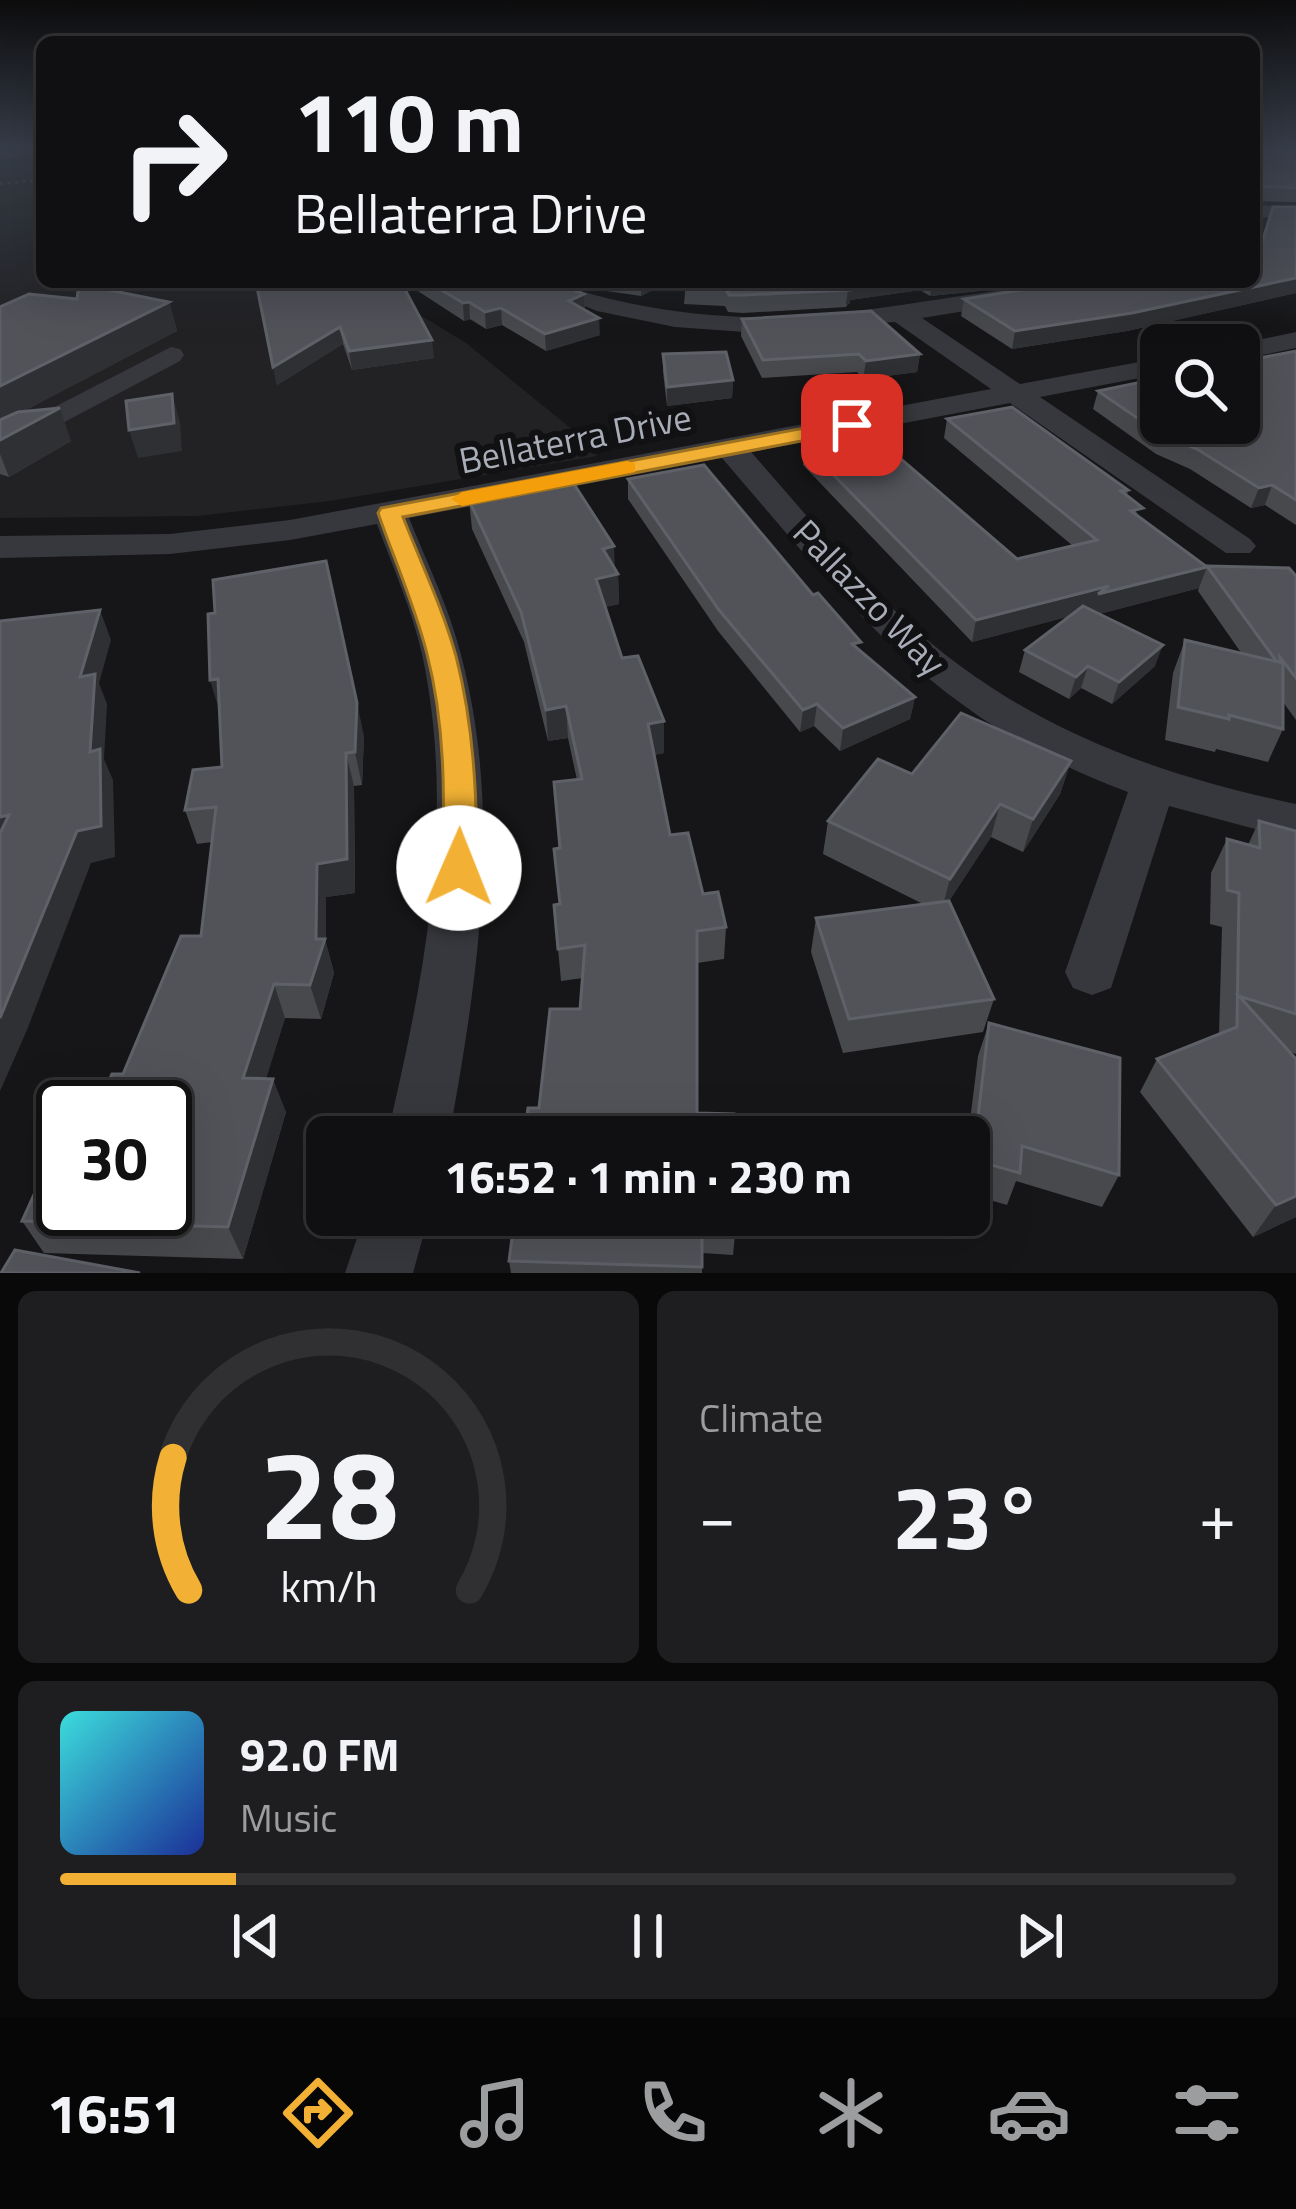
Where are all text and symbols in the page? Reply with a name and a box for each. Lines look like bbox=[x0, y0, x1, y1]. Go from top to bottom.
text: 110 m bbox=[294, 57, 524, 185]
icon: right bbox=[96, 84, 252, 240]
text: Bellaterra Drive bbox=[294, 172, 647, 254]
map controls bbox=[1140, 324, 1260, 444]
button: search bbox=[1140, 324, 1260, 444]
pin bbox=[801, 374, 903, 476]
street label: Bellaterra Drive bbox=[454, 389, 696, 487]
icon: arrive bbox=[819, 392, 885, 458]
street label: Pallazzo Way bbox=[781, 506, 959, 688]
position arrow bbox=[396, 805, 522, 931]
speed limit sign: 30 bbox=[36, 1080, 192, 1236]
text: 16:52 · 1 min · 230 m bbox=[444, 1142, 852, 1210]
text: Climate bbox=[699, 1388, 823, 1447]
text: 28 bbox=[259, 1398, 398, 1587]
text: 23° bbox=[892, 1447, 1043, 1584]
text: − bbox=[699, 1465, 736, 1566]
text: + bbox=[1199, 1465, 1236, 1566]
text: km/h bbox=[280, 1553, 377, 1619]
text: 92.0 FM bbox=[240, 1720, 400, 1788]
text: Music bbox=[240, 1788, 337, 1847]
icon: previous bbox=[223, 1903, 289, 1969]
icon: pause bbox=[615, 1903, 681, 1969]
icon: next bbox=[1007, 1903, 1073, 1969]
icon: directions bbox=[276, 2071, 360, 2155]
icon: music bbox=[453, 2071, 537, 2155]
icon: phone bbox=[631, 2071, 715, 2155]
icon: climate bbox=[809, 2071, 893, 2155]
icon: car bbox=[987, 2071, 1071, 2155]
icon: filters bbox=[1165, 2071, 1249, 2155]
text: 16:51 bbox=[47, 2072, 182, 2154]

